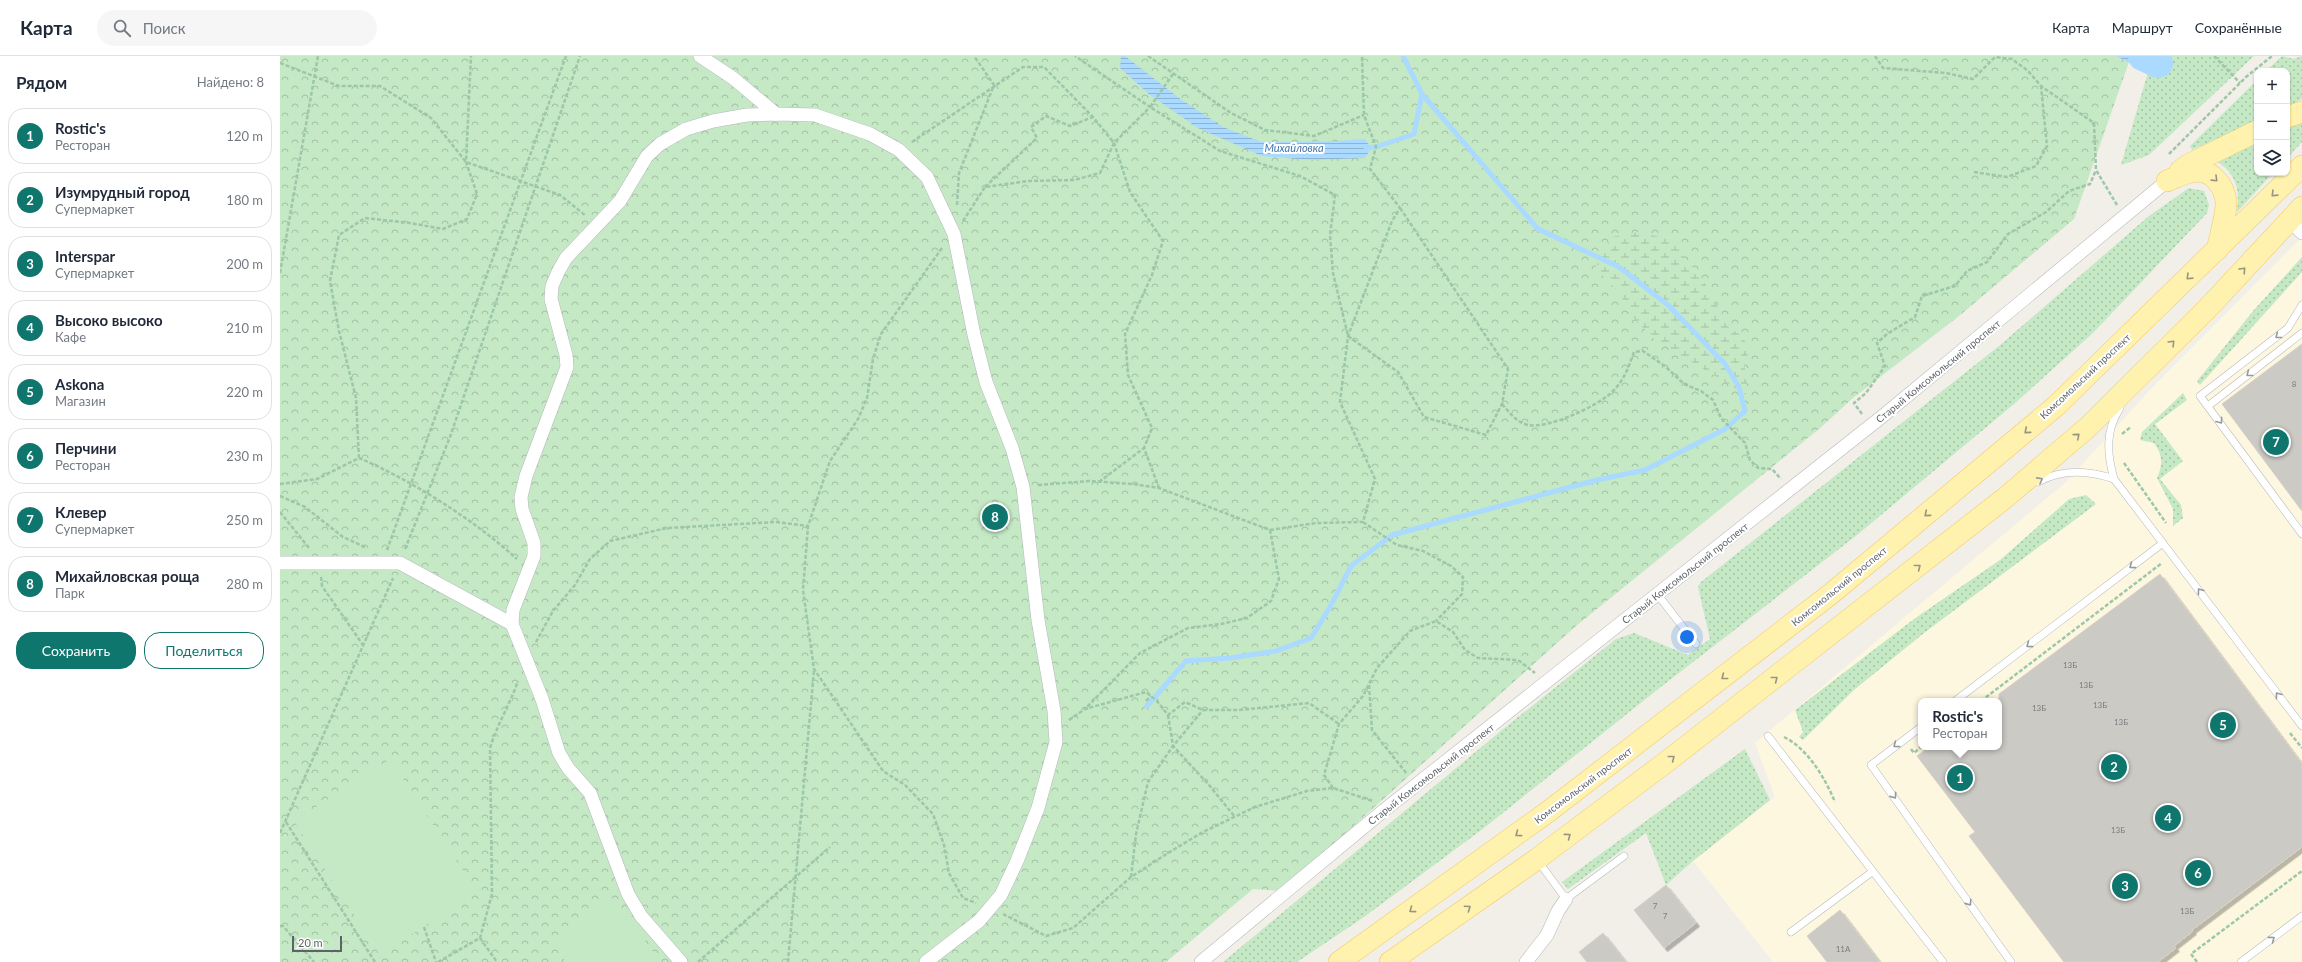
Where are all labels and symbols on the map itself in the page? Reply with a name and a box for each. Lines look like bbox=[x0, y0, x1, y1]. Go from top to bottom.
water label: Михайловка bbox=[1264, 141, 1324, 154]
one-way arrow bbox=[2210, 174, 2218, 182]
one-way arrow bbox=[2271, 189, 2279, 197]
one-way arrow bbox=[2238, 267, 2245, 275]
one-way arrow bbox=[2186, 272, 2194, 280]
street label: Старый Комсомольский проспект bbox=[1873, 317, 2003, 425]
street label: Комсомольский проспект bbox=[2037, 331, 2133, 421]
one-way arrow bbox=[2275, 331, 2282, 338]
one-way arrow bbox=[2168, 340, 2175, 348]
one-way arrow bbox=[2247, 369, 2254, 376]
house number: 8 bbox=[2292, 379, 2297, 389]
one-way arrow bbox=[2215, 417, 2222, 424]
one-way arrow bbox=[2024, 426, 2031, 433]
pin: 7 bbox=[2263, 427, 2289, 457]
one-way arrow bbox=[2073, 434, 2080, 441]
one-way arrow bbox=[2036, 478, 2043, 485]
pin: 8 bbox=[982, 502, 1008, 532]
one-way arrow bbox=[1924, 510, 1931, 517]
street label: Старый Комсомольский проспект bbox=[1619, 520, 1751, 626]
street label: Комсомольский проспект bbox=[1789, 544, 1889, 628]
one-way arrow bbox=[2130, 561, 2137, 568]
one-way arrow bbox=[1913, 565, 1920, 572]
one-way arrow bbox=[2197, 589, 2204, 596]
your location bbox=[1677, 627, 1697, 647]
one-way arrow bbox=[2026, 640, 2033, 647]
house number: 13Б bbox=[2063, 660, 2077, 670]
one-way arrow bbox=[1721, 672, 1728, 679]
one-way arrow bbox=[1770, 676, 1777, 683]
house number: 13Б bbox=[2079, 680, 2093, 690]
one-way arrow bbox=[2276, 692, 2283, 699]
house number: 13Б bbox=[2093, 700, 2107, 710]
house number: 13Б bbox=[2032, 703, 2046, 713]
pin: 5 bbox=[2210, 710, 2236, 740]
house number: 13Б bbox=[2114, 717, 2128, 727]
street label: Старый Комсомольский проспект bbox=[1365, 721, 1497, 827]
one-way arrow bbox=[1893, 741, 1900, 748]
street label: Комсомольский проспект bbox=[1532, 744, 1634, 826]
pin: 2 bbox=[2101, 752, 2127, 782]
one-way arrow bbox=[1667, 756, 1674, 763]
pin: 1 bbox=[1947, 763, 1973, 793]
one-way arrow bbox=[1889, 792, 1896, 799]
pin: 4 bbox=[2155, 803, 2181, 833]
house number: 13Б bbox=[2111, 825, 2125, 835]
one-way arrow bbox=[1515, 829, 1522, 836]
one-way arrow bbox=[1564, 833, 1571, 841]
pin: 6 bbox=[2185, 858, 2211, 888]
pin: 3 bbox=[2112, 871, 2138, 901]
one-way arrow bbox=[1964, 898, 1971, 905]
house number: 7 bbox=[1653, 901, 1658, 911]
one-way arrow bbox=[1409, 905, 1416, 913]
one-way arrow bbox=[1463, 906, 1470, 913]
house number: 13Б bbox=[2180, 906, 2194, 916]
house number: 7 bbox=[1663, 911, 1668, 921]
scale bar bbox=[292, 934, 342, 953]
one-way arrow bbox=[2267, 937, 2274, 944]
house number: 11А bbox=[1836, 944, 1851, 954]

